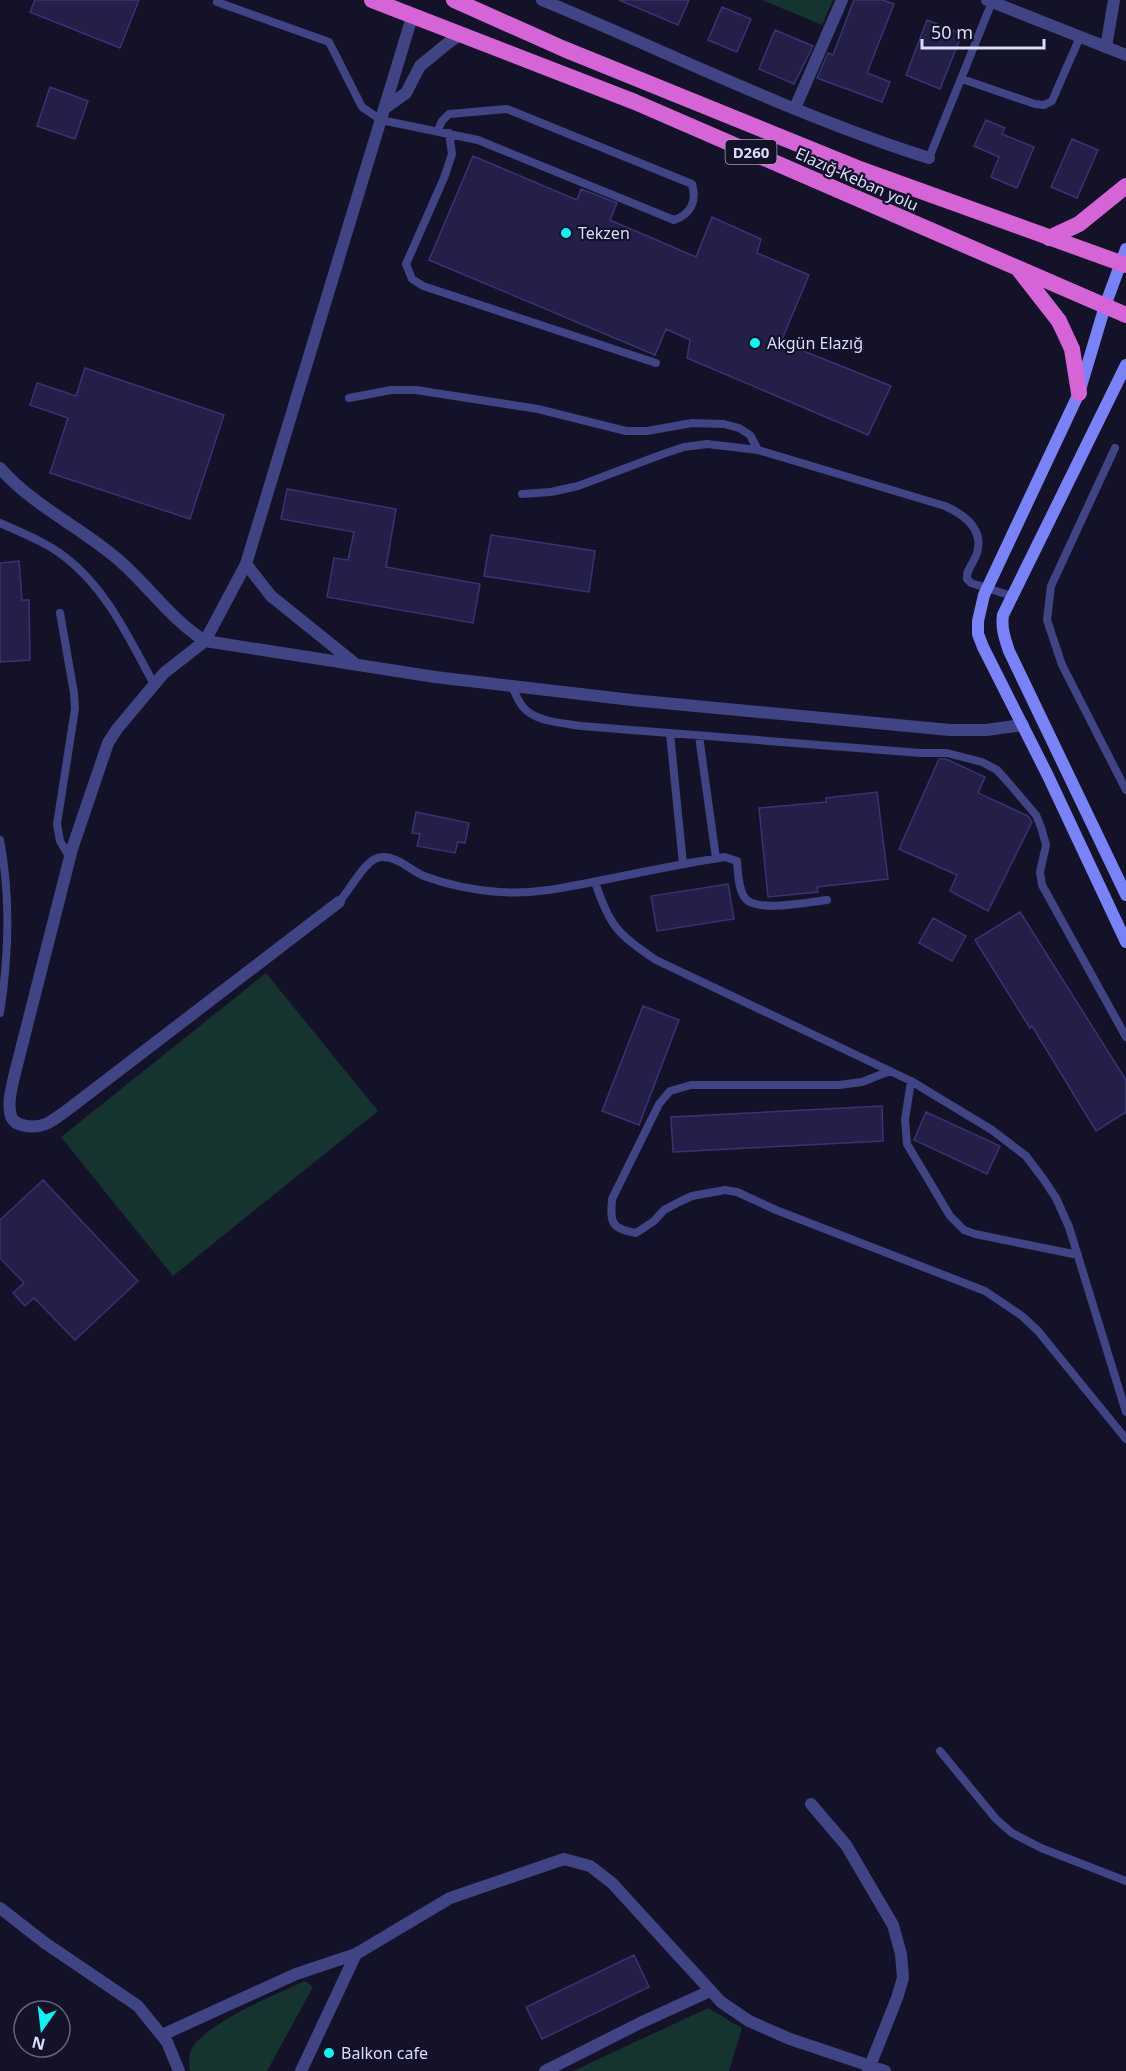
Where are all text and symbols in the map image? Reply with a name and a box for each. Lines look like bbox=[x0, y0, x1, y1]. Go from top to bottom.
scale bar bbox=[922, 12, 1044, 50]
text: 50 m bbox=[931, 20, 973, 44]
road number: D260 bbox=[726, 140, 777, 164]
street label: Elazığ-Keban yolu bbox=[792, 142, 922, 216]
place label: Tekzen bbox=[578, 222, 630, 244]
marker: Tekzen bbox=[559, 226, 573, 240]
place label: Akgün Elazığ bbox=[767, 332, 863, 354]
marker: Akgün Elazığ bbox=[748, 336, 762, 350]
north arrow bbox=[12, 1999, 72, 2059]
text: N bbox=[29, 2031, 47, 2056]
place label: Balkon cafe bbox=[341, 2042, 428, 2064]
marker: Balkon cafe bbox=[322, 2046, 336, 2060]

